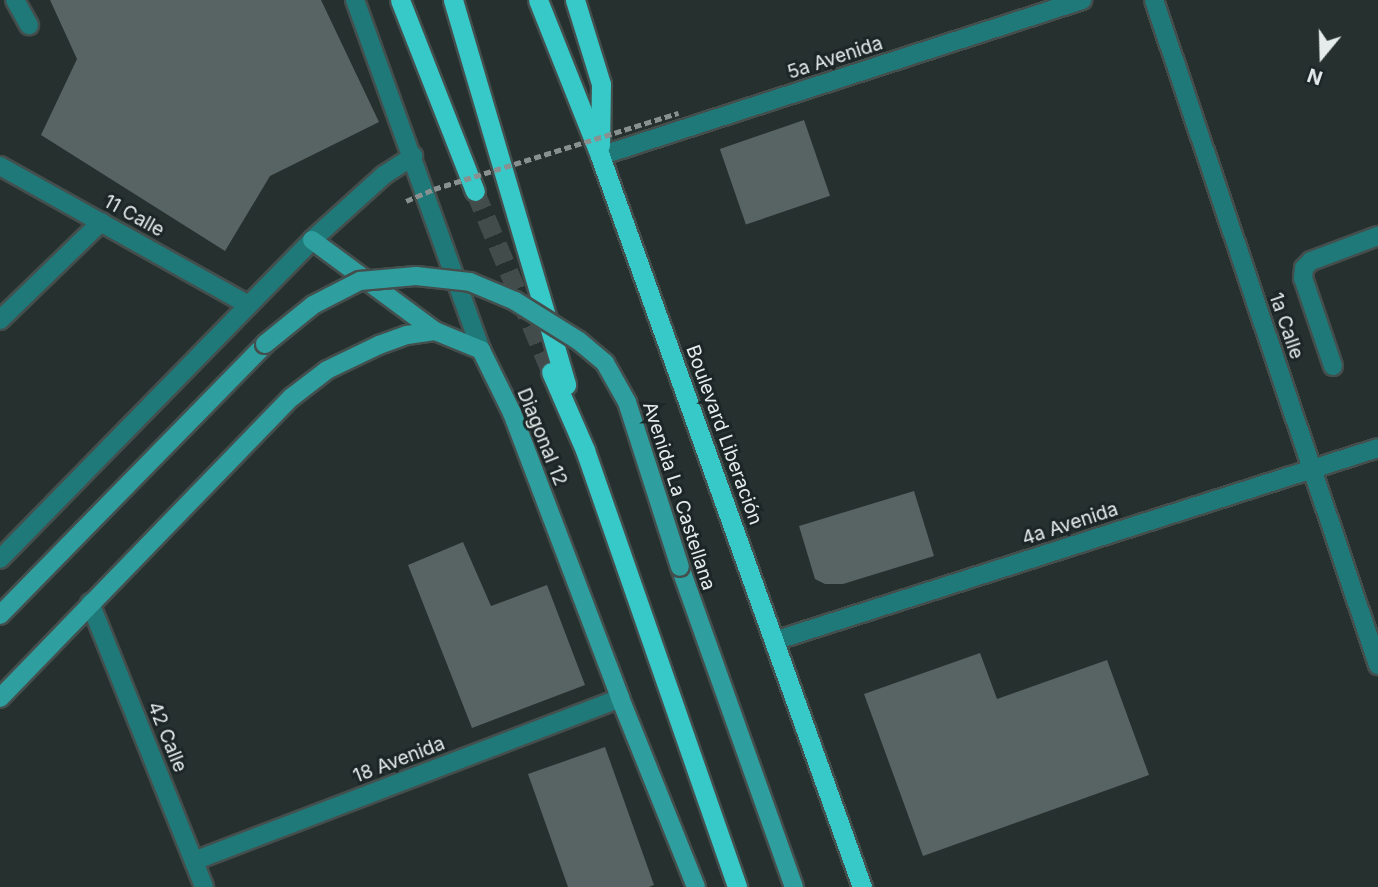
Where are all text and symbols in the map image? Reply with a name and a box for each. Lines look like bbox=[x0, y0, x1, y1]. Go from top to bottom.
north arrow bbox=[1287, 21, 1357, 91]
street label: 5a Avenida bbox=[784, 32, 886, 84]
text: N bbox=[1304, 63, 1326, 90]
street label: 11 Calle bbox=[100, 190, 168, 242]
street label: 1a Calle bbox=[1264, 290, 1308, 362]
street label: Boulevard Liberación bbox=[681, 342, 767, 528]
street label: Diagonal 12 bbox=[512, 385, 572, 489]
street label: Avenida La Castellana bbox=[638, 399, 720, 593]
street label: 4a Avenida bbox=[1019, 498, 1121, 550]
street label: 42 Calle bbox=[143, 698, 191, 776]
street label: 18 Avenida bbox=[350, 732, 448, 788]

